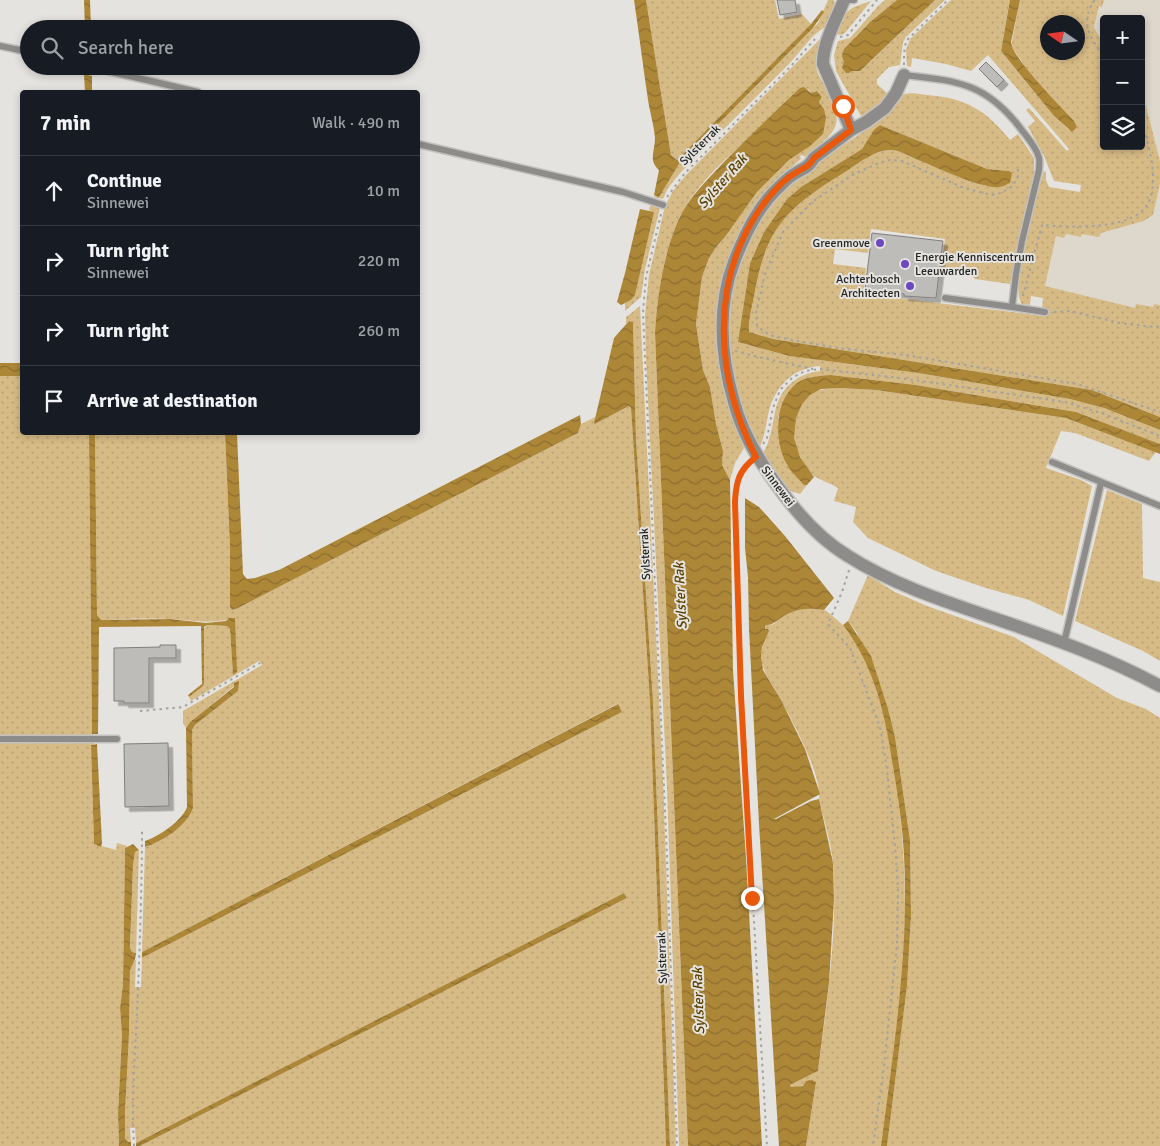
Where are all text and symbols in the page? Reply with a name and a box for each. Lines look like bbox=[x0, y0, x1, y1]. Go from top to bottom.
north arrow bbox=[1040, 15, 1085, 60]
map controls bbox=[1100, 15, 1145, 150]
button: + bbox=[1100, 15, 1145, 60]
search box bbox=[20, 20, 420, 75]
icon: search bbox=[38, 34, 66, 62]
text: Search here bbox=[78, 36, 174, 60]
button: − bbox=[1100, 60, 1145, 105]
route start bbox=[832, 95, 855, 118]
button: layers bbox=[1100, 105, 1145, 150]
text: 7 min bbox=[40, 110, 91, 136]
text: Walk · 490 m bbox=[312, 113, 400, 133]
street label: Sylsterrak bbox=[677, 122, 724, 169]
water label: Sylster Rak bbox=[694, 149, 752, 212]
text: Continue bbox=[87, 169, 162, 193]
icon: ahead bbox=[40, 177, 68, 205]
text: 10 m bbox=[366, 181, 400, 201]
text: Sinnewei bbox=[87, 193, 149, 213]
place label: Greenmove bbox=[813, 236, 870, 251]
marker: Greenmove bbox=[874, 237, 886, 249]
text: Turn right bbox=[87, 239, 169, 263]
icon: right bbox=[40, 247, 68, 275]
place label: Energie Kenniscentrum Leeuwarden bbox=[915, 250, 1034, 279]
text: 220 m bbox=[358, 251, 400, 271]
marker: Energie Kenniscentrum Leeuwarden bbox=[899, 258, 911, 270]
text: Sinnewei bbox=[87, 263, 149, 283]
place label: Achterbosch Architecten bbox=[836, 272, 900, 301]
marker: Achterbosch Architecten bbox=[904, 280, 916, 292]
icon: right bbox=[40, 317, 68, 345]
text: Turn right bbox=[87, 319, 169, 343]
text: 260 m bbox=[358, 321, 400, 341]
icon: arrive bbox=[40, 387, 68, 415]
text: Arrive at destination bbox=[87, 389, 258, 413]
street label: Sinnewei bbox=[758, 463, 798, 509]
street label: Sylsterrak bbox=[637, 528, 654, 580]
water label: Sylster Rak bbox=[670, 560, 691, 630]
route end bbox=[741, 887, 764, 910]
street label: Sylsterrak bbox=[654, 932, 671, 984]
water label: Sylster Rak bbox=[689, 965, 708, 1035]

